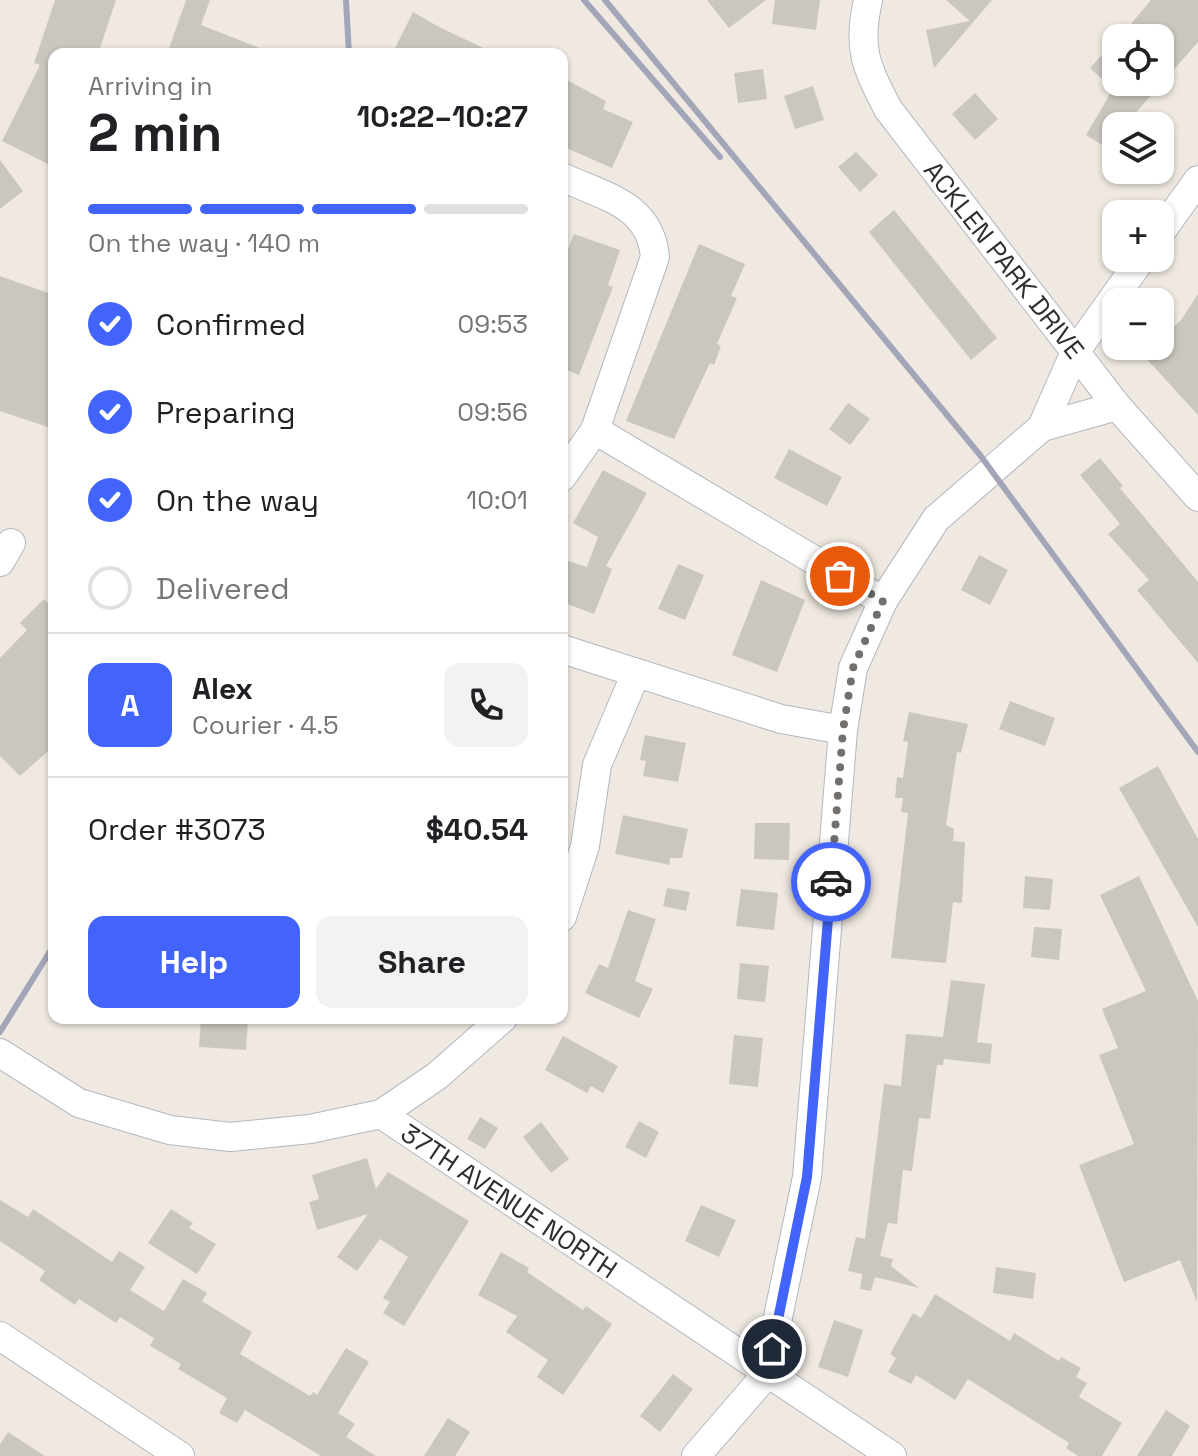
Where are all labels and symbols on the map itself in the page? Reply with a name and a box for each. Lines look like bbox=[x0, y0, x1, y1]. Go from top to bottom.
street label: ACKLEN PARK DRIVE bbox=[916, 154, 1092, 366]
pin bbox=[806, 542, 874, 610]
courier bbox=[791, 842, 871, 922]
street label: 37TH AVENUE NORTH bbox=[394, 1116, 624, 1286]
pin bbox=[738, 1315, 806, 1383]

